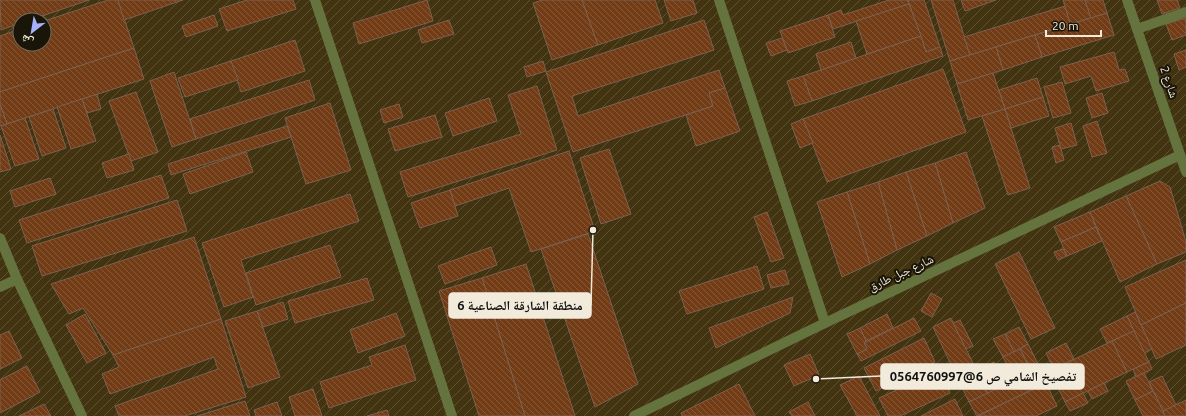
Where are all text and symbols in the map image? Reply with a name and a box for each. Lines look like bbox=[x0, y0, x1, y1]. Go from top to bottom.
north arrow bbox=[12, 12, 52, 52]
scale bar bbox=[1046, 12, 1101, 38]
text: 20 m bbox=[1052, 19, 1079, 32]
text: ش bbox=[18, 31, 36, 49]
street label: شارع 2 bbox=[1156, 64, 1181, 100]
street label: شارع جبل طارق bbox=[866, 252, 936, 295]
callout: منطقة الشارقة الصناعية 6 bbox=[449, 293, 591, 318]
text: منطقة الشارقة الصناعية 6 bbox=[457, 298, 583, 313]
callout: تفصيخ الشامي ص 6@0564760997 bbox=[881, 364, 1084, 389]
text: تفصيخ الشامي ص 6@0564760997 bbox=[890, 369, 1077, 387]

